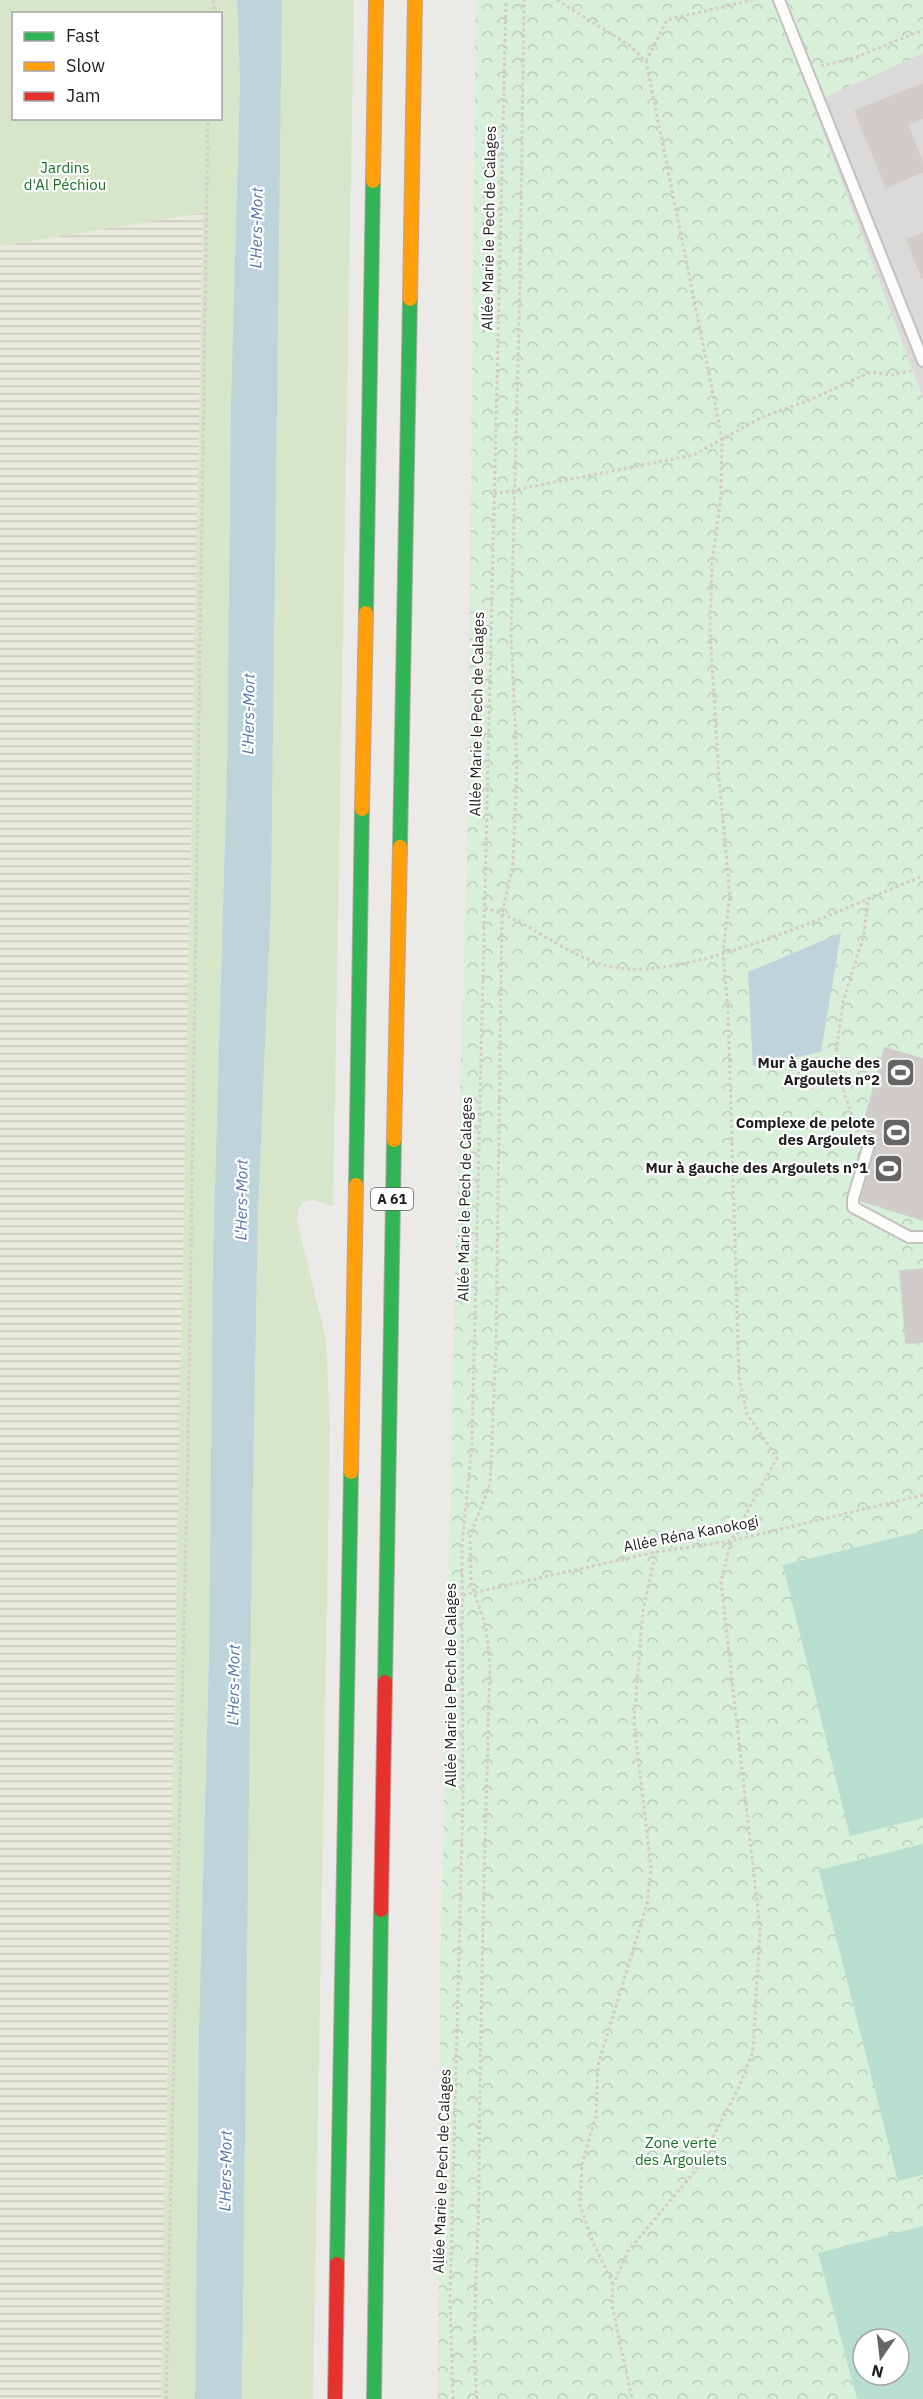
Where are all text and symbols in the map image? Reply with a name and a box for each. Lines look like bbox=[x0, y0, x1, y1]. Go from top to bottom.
legend bbox=[12, 12, 222, 120]
text: Fast bbox=[66, 24, 100, 47]
text: Slow bbox=[66, 54, 105, 77]
text: Jam bbox=[66, 84, 101, 107]
street label: Allée Marie le Pech de Calages bbox=[477, 125, 500, 330]
park label: Jardins d'Al Péchiou bbox=[24, 158, 106, 194]
water label: L'Hers-Mort bbox=[245, 187, 267, 269]
street label: Allée Marie le Pech de Calages bbox=[465, 611, 488, 816]
water label: L'Hers-Mort bbox=[237, 673, 259, 755]
place label: Mur à gauche des Argoulets n°2 bbox=[758, 1053, 880, 1089]
sports icon: Mur à gauche des Argoulets n°2 bbox=[885, 1056, 917, 1088]
street label: Allée Marie le Pech de Calages bbox=[453, 1096, 476, 1301]
place label: Complexe de pelote des Argoulets bbox=[736, 1113, 875, 1149]
sports icon: Complexe de pelote des Argoulets bbox=[880, 1116, 912, 1148]
sports icon: Mur à gauche des Argoulets n°1 bbox=[873, 1152, 905, 1184]
place label: Mur à gauche des Argoulets n°1 bbox=[646, 1158, 868, 1177]
water label: L'Hers-Mort bbox=[230, 1159, 252, 1241]
road number: A 61 bbox=[371, 1188, 413, 1210]
street label: Allée Réna Kanokogi bbox=[622, 1511, 760, 1556]
street label: Allée Marie le Pech de Calages bbox=[441, 1583, 460, 1787]
water label: L'Hers-Mort bbox=[222, 1644, 244, 1726]
street label: Allée Marie le Pech de Calages bbox=[428, 2068, 455, 2274]
water label: L'Hers-Mort bbox=[214, 2130, 236, 2212]
park label: Zone verte des Argoulets bbox=[635, 2133, 727, 2169]
north arrow bbox=[851, 2327, 911, 2387]
text: N bbox=[869, 2360, 885, 2383]

